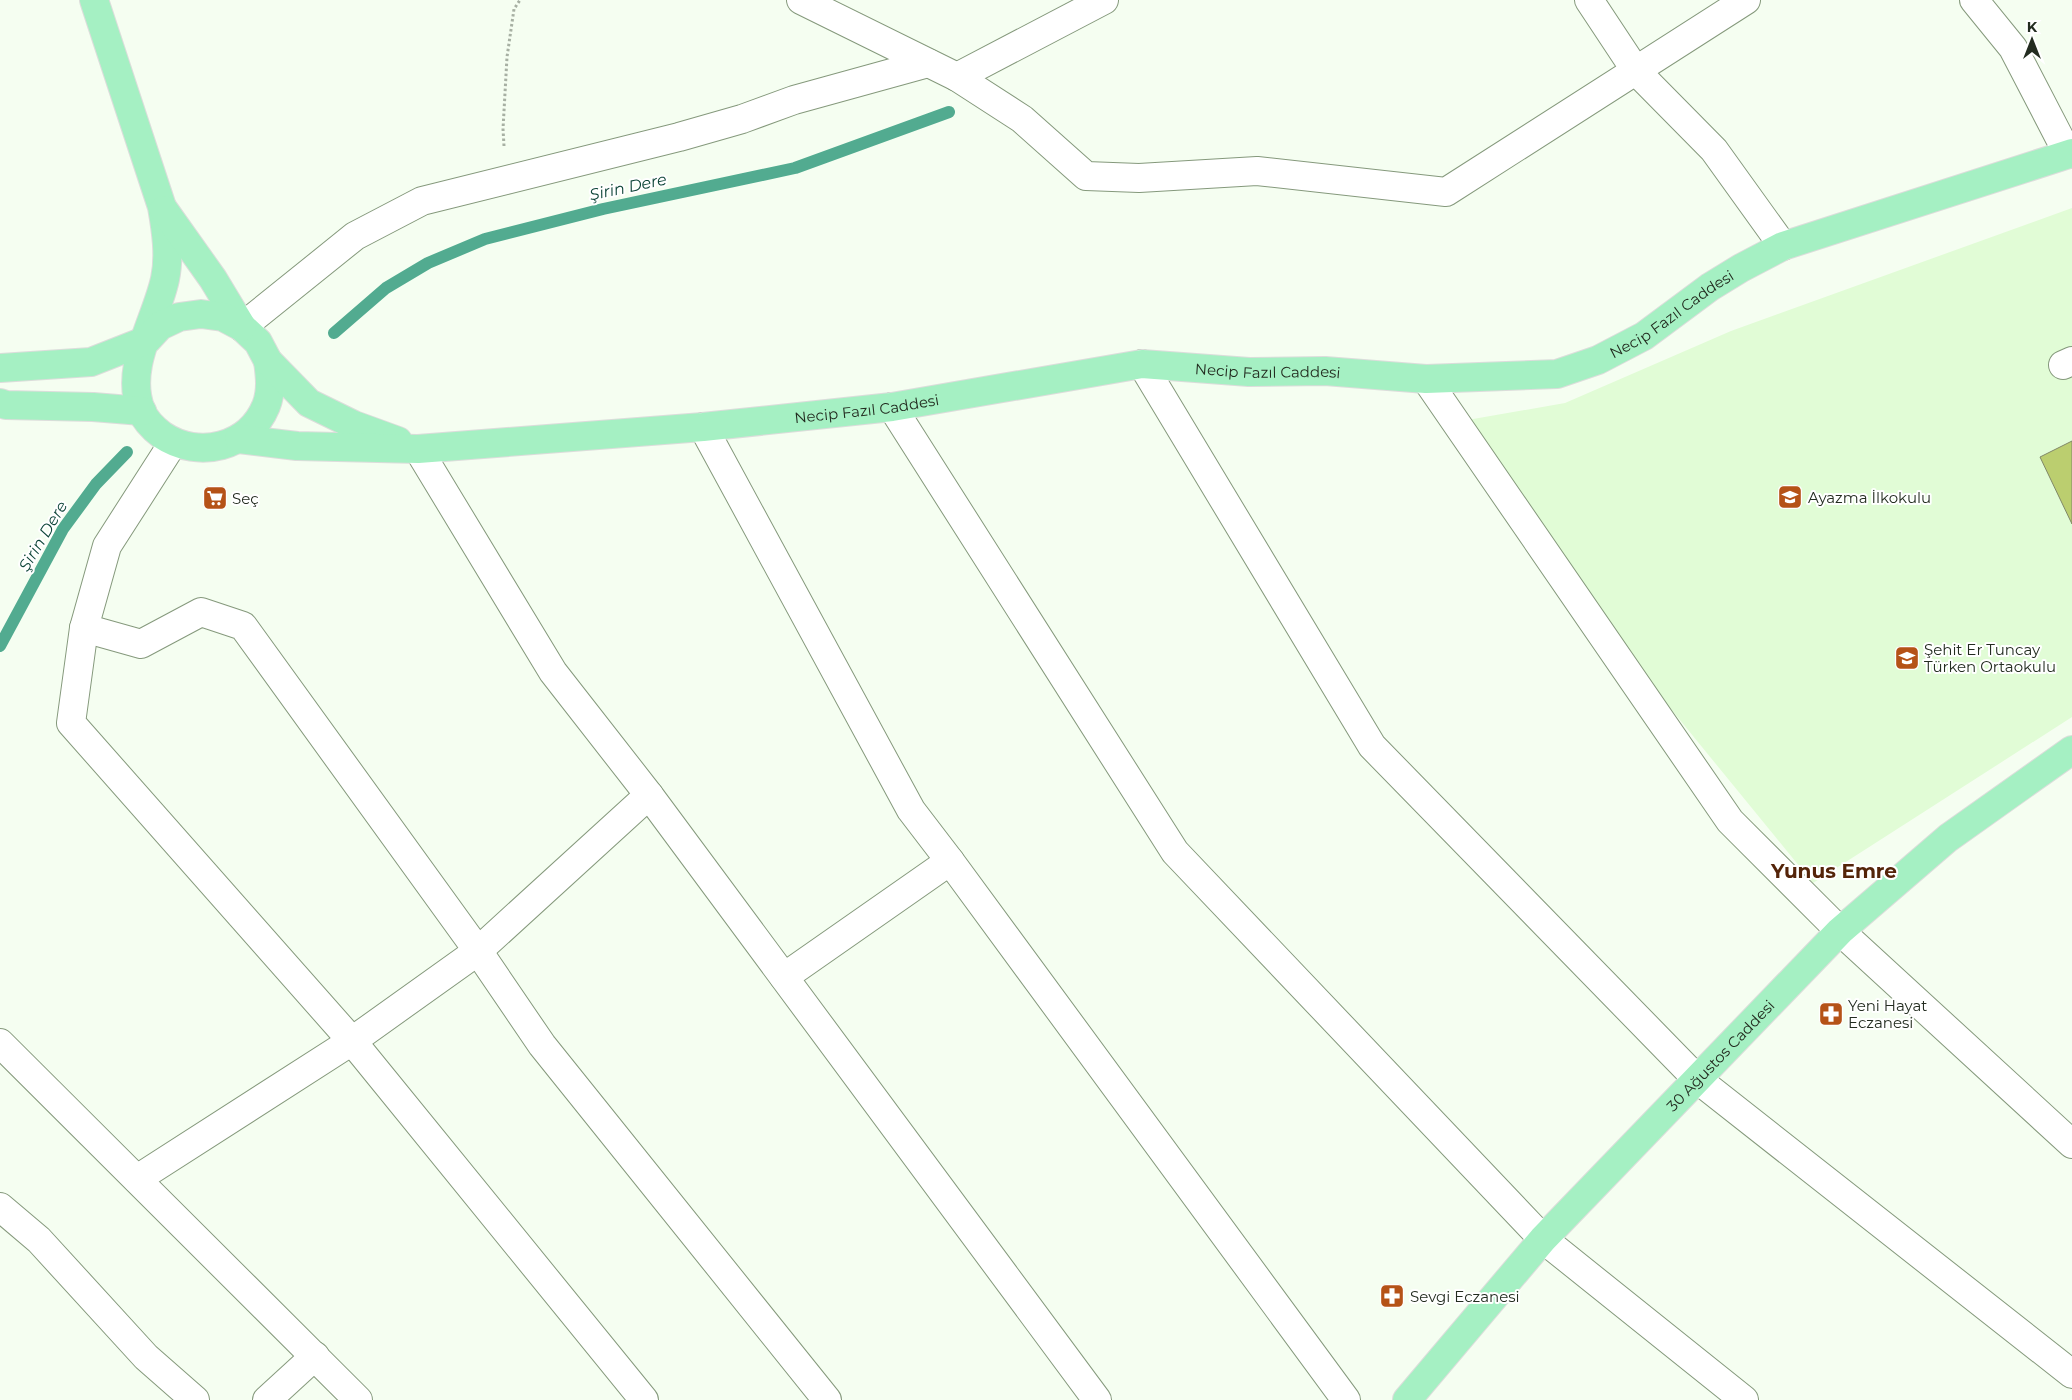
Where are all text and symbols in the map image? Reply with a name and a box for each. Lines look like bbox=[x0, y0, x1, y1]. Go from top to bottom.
north arrow bbox=[2007, 15, 2057, 65]
text: K bbox=[2027, 18, 2038, 36]
water label: Şirin Dere bbox=[588, 170, 668, 204]
street label: Necip Fazıl Caddesi bbox=[1606, 265, 1737, 362]
street label: Necip Fazıl Caddesi bbox=[1194, 358, 1341, 382]
street label: Necip Fazıl Caddesi bbox=[793, 390, 940, 427]
school or university icon: Ayazma İlkokulu bbox=[1777, 484, 1803, 510]
supermarket icon: Seç bbox=[202, 485, 228, 511]
place label: Ayazma İlkokulu bbox=[1808, 488, 1931, 507]
place label: Seç bbox=[232, 489, 259, 508]
water label: Şirin Dere bbox=[15, 497, 71, 575]
place label: Şehit Er Tuncay Türken Ortaokulu bbox=[1924, 640, 2056, 676]
school or university icon: Şehit Er Tuncay Türken Ortaokulu bbox=[1894, 645, 1920, 671]
district label: Yunus Emre bbox=[1770, 859, 1897, 883]
street label: 30 Ağustos Caddesi bbox=[1662, 996, 1778, 1115]
place label: Yeni Hayat Eczanesi bbox=[1848, 996, 1927, 1032]
pharmacy icon: Yeni Hayat Eczanesi bbox=[1818, 1001, 1844, 1027]
pharmacy icon: Sevgi Eczanesi bbox=[1379, 1283, 1405, 1309]
place label: Sevgi Eczanesi bbox=[1410, 1287, 1520, 1306]

